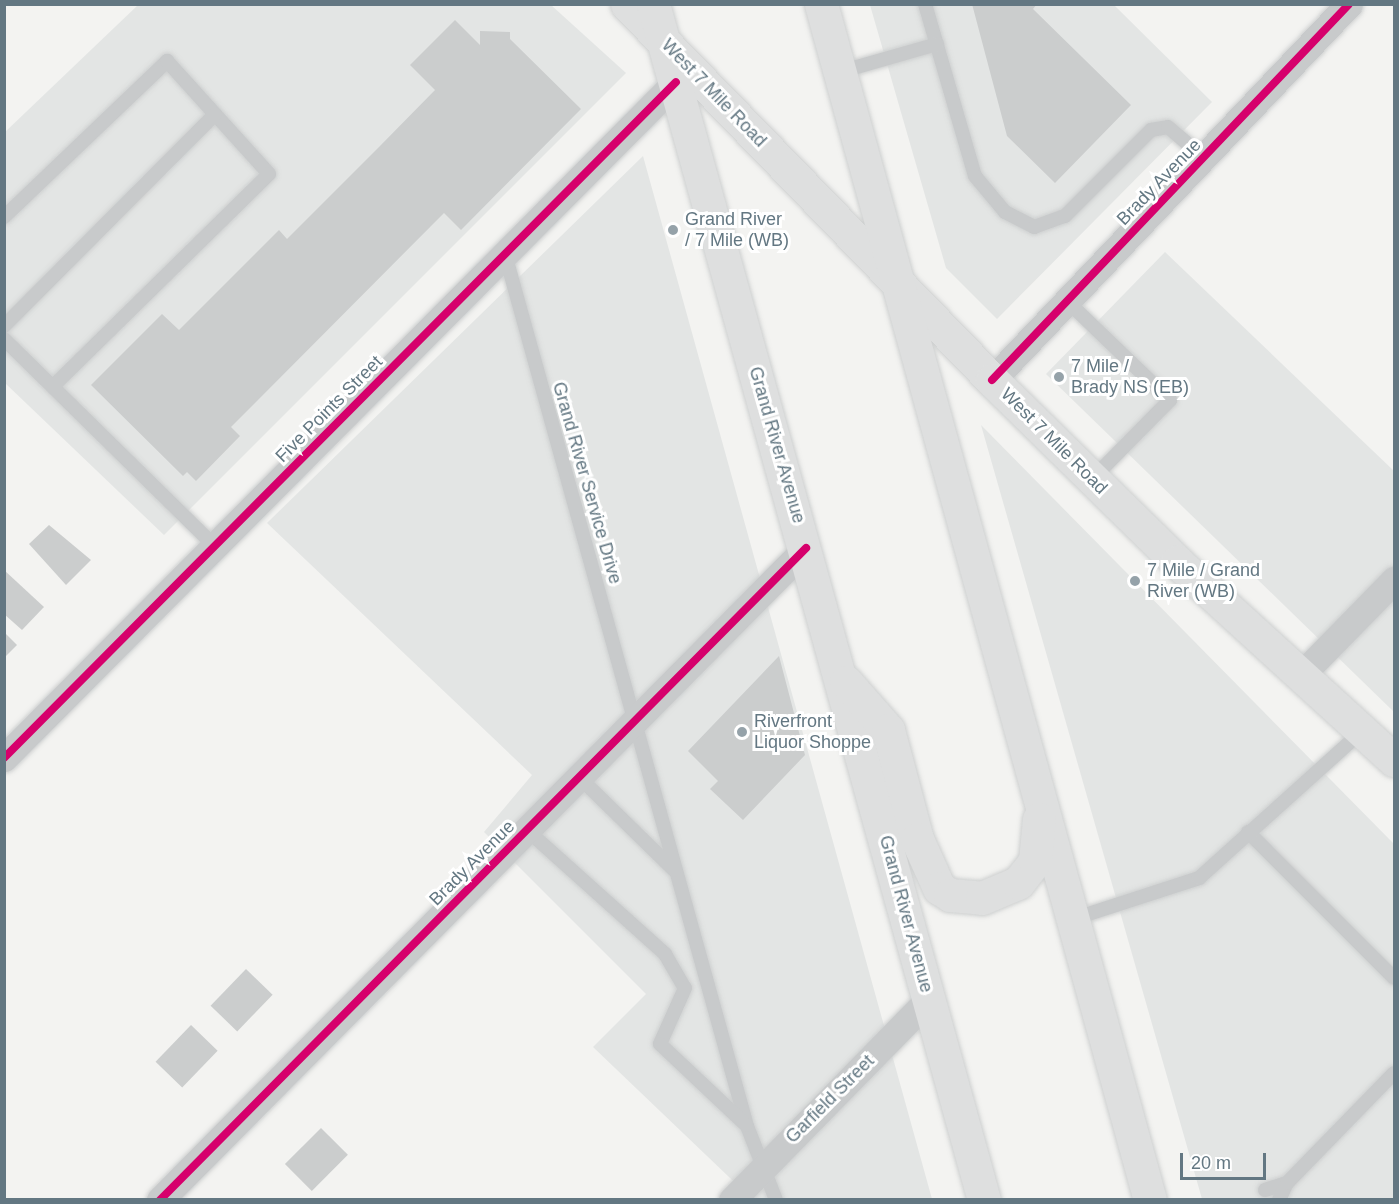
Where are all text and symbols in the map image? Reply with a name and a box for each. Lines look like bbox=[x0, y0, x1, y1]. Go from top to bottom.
street label: West 7 Mile Road bbox=[657, 35, 771, 151]
street label: Brady Avenue bbox=[1112, 134, 1206, 230]
place label: Grand River / 7 Mile (WB) bbox=[685, 209, 789, 252]
marker: Grand River / 7 Mile (WB) bbox=[666, 223, 680, 237]
street label: Five Points Street bbox=[271, 351, 387, 467]
place label: 7 Mile / Brady NS (EB) bbox=[1071, 356, 1189, 398]
street label: Grand River Avenue bbox=[744, 364, 810, 526]
marker: 7 Mile / Brady NS (EB) bbox=[1052, 370, 1066, 384]
street label: Grand River Service Drive bbox=[548, 380, 626, 586]
street label: West 7 Mile Road bbox=[996, 383, 1112, 499]
place label: 7 Mile / Grand River (WB) bbox=[1147, 560, 1260, 602]
marker: 7 Mile / Grand River (WB) bbox=[1128, 574, 1142, 588]
place label: Riverfront Liquor Shoppe bbox=[754, 711, 871, 754]
marker: Riverfront Liquor Shoppe bbox=[735, 725, 749, 739]
street label: Brady Avenue bbox=[425, 816, 519, 910]
street label: Grand River Avenue bbox=[875, 833, 937, 995]
street label: Garfield Street bbox=[781, 1050, 879, 1148]
scale bar bbox=[1183, 1141, 1268, 1179]
text: 20 m bbox=[1191, 1153, 1231, 1173]

